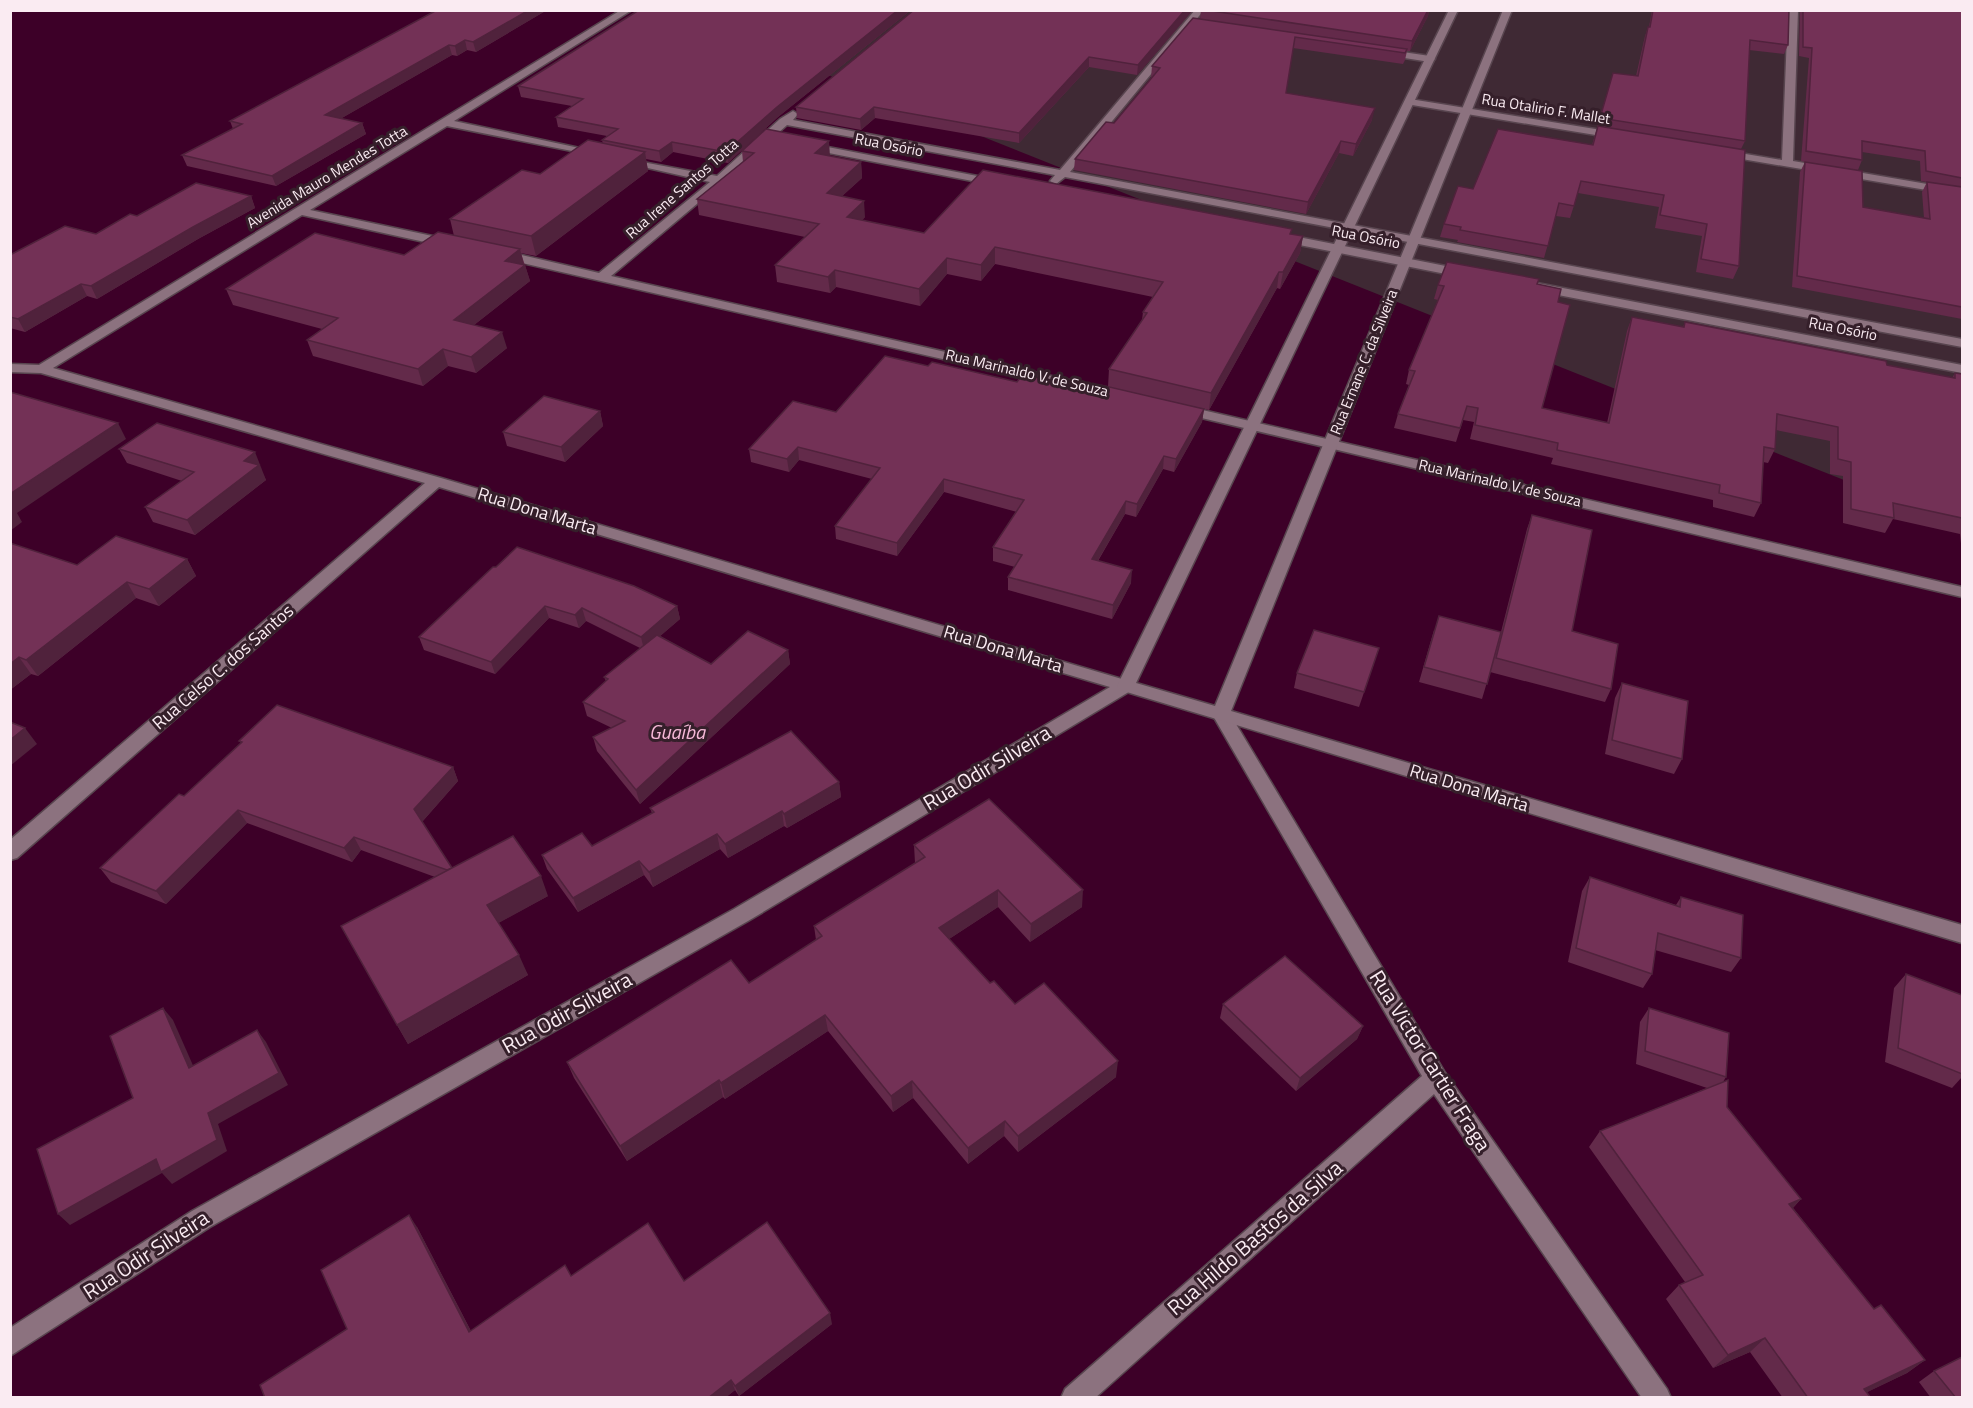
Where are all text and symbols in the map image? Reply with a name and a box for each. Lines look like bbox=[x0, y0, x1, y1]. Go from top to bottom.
street label: Rua Otalirio F. Mallet bbox=[1480, 87, 1613, 130]
street label: Avenida Mauro Mendes Totta bbox=[242, 119, 412, 234]
street label: Rua Osório bbox=[853, 127, 925, 162]
street label: Rua Irene Santos Totta bbox=[620, 133, 743, 244]
street label: Rua Osório bbox=[1330, 219, 1402, 254]
street label: Rua Ernane C. da Silveira bbox=[1324, 285, 1403, 438]
street label: Rua Osório bbox=[1807, 311, 1879, 346]
street label: Rua Marinaldo V. de Souza bbox=[943, 343, 1111, 403]
street label: Rua Marinaldo V. de Souza bbox=[1416, 453, 1584, 513]
street label: Rua Dona Marta bbox=[474, 480, 600, 541]
street label: Rua Celso C. dos Santos bbox=[146, 597, 299, 736]
street label: Rua Dona Marta bbox=[940, 618, 1066, 679]
water label: Guaíba bbox=[649, 716, 706, 747]
street label: Rua Odir Silveira bbox=[916, 716, 1057, 818]
street label: Rua Dona Marta bbox=[1406, 757, 1532, 818]
street label: Rua Odir Silveira bbox=[496, 963, 638, 1061]
street label: Rua Victor Cartier Fraga bbox=[1362, 963, 1500, 1158]
street label: Rua Hildo Bastos da Silva bbox=[1160, 1152, 1349, 1323]
street label: Rua Odir Silveira bbox=[76, 1201, 215, 1307]

